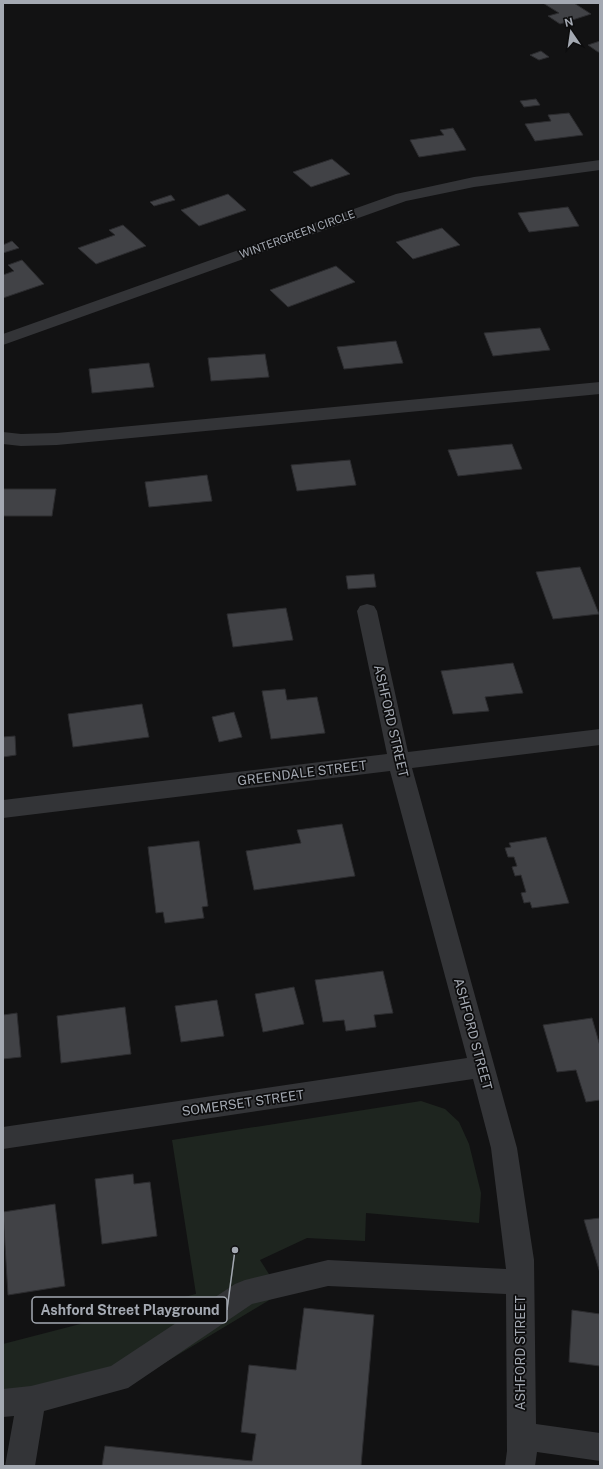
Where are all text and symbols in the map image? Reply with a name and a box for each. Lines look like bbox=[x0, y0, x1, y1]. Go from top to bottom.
north arrow bbox=[551, 12, 591, 52]
text: N bbox=[563, 15, 574, 29]
street label: WINTERGREEN CIRCLE bbox=[238, 207, 356, 260]
street label: ASHFORD STREET bbox=[371, 663, 411, 779]
street label: GREENDALE STREET bbox=[236, 758, 368, 788]
street label: ASHFORD STREET bbox=[451, 976, 495, 1092]
street label: SOMERSET STREET bbox=[181, 1087, 305, 1119]
street label: ASHFORD STREET bbox=[513, 1295, 528, 1411]
callout: Ashford Street Playground bbox=[32, 1297, 227, 1323]
text: Ashford Street Playground bbox=[40, 1302, 220, 1318]

